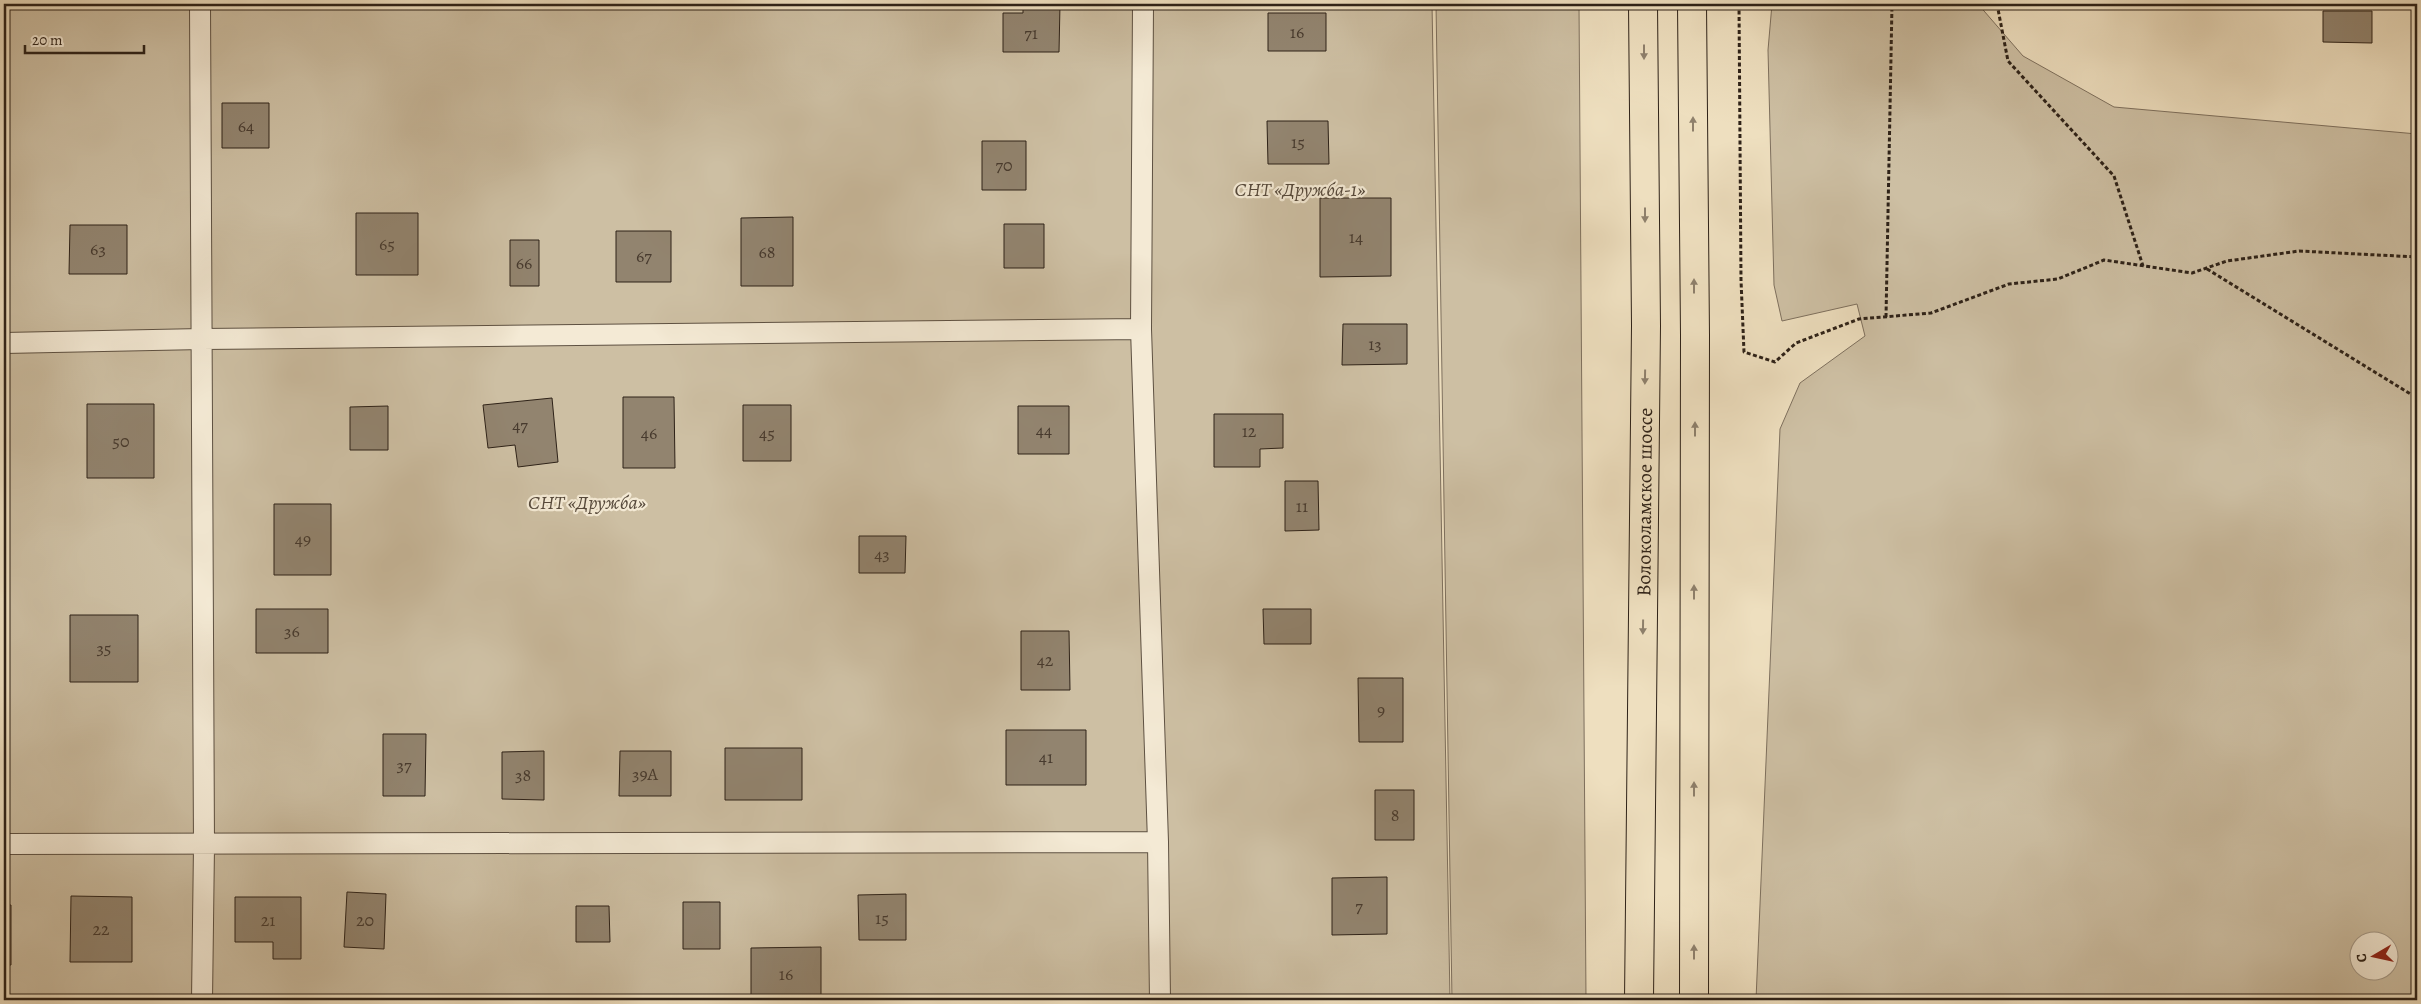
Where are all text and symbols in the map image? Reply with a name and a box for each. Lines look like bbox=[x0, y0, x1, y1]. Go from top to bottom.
house number: 16 bbox=[1290, 20, 1304, 44]
house number: 71 bbox=[1024, 21, 1038, 45]
scale bar bbox=[25, 22, 144, 54]
text: 20 m bbox=[32, 30, 63, 50]
one-way arrow bbox=[1640, 45, 1648, 61]
house number: 64 bbox=[238, 114, 254, 138]
one-way arrow bbox=[1689, 116, 1697, 132]
house number: 15 bbox=[1291, 130, 1305, 154]
house number: 70 bbox=[995, 153, 1013, 177]
park label: СНТ «Дружба-1» bbox=[1235, 176, 1365, 203]
one-way arrow bbox=[1641, 207, 1649, 223]
house number: 14 bbox=[1349, 225, 1363, 249]
house number: 65 bbox=[379, 232, 395, 256]
house number: 63 bbox=[90, 237, 106, 261]
house number: 68 bbox=[758, 240, 776, 264]
house number: 67 bbox=[636, 244, 652, 268]
house number: 66 bbox=[516, 251, 532, 275]
one-way arrow bbox=[1690, 278, 1698, 294]
house number: 13 bbox=[1368, 332, 1382, 356]
one-way arrow bbox=[1641, 370, 1649, 386]
street label: Волоколамское шоссе bbox=[1630, 407, 1659, 597]
house number: 47 bbox=[512, 413, 528, 437]
house number: 44 bbox=[1036, 418, 1052, 442]
house number: 12 bbox=[1242, 419, 1257, 443]
house number: 46 bbox=[641, 421, 657, 445]
house number: 45 bbox=[759, 421, 775, 445]
one-way arrow bbox=[1691, 421, 1699, 437]
house number: 50 bbox=[112, 429, 130, 453]
park label: СНТ «Дружба» bbox=[528, 489, 646, 516]
house number: 11 bbox=[1296, 494, 1308, 518]
house number: 49 bbox=[295, 527, 311, 551]
house number: 43 bbox=[874, 542, 890, 566]
one-way arrow bbox=[1690, 583, 1698, 599]
house number: 36 bbox=[284, 619, 300, 643]
one-way arrow bbox=[1638, 620, 1646, 636]
house number: 35 bbox=[96, 636, 112, 660]
house number: 42 bbox=[1037, 648, 1054, 672]
house number: 9 bbox=[1377, 698, 1385, 722]
house number: 41 bbox=[1039, 745, 1053, 769]
house number: 37 bbox=[396, 753, 412, 777]
house number: 39А bbox=[632, 762, 659, 786]
house number: 38 bbox=[515, 763, 531, 787]
one-way arrow bbox=[1690, 781, 1698, 797]
house number: 8 bbox=[1391, 803, 1399, 827]
house number: 7 bbox=[1355, 894, 1363, 918]
house number: 15 bbox=[875, 906, 889, 930]
house number: 21 bbox=[261, 908, 275, 932]
house number: 20 bbox=[356, 908, 374, 932]
house number: 22 bbox=[92, 917, 110, 941]
north arrow bbox=[2348, 932, 2398, 982]
one-way arrow bbox=[1690, 943, 1698, 959]
text: С bbox=[2352, 952, 2372, 964]
house number: 16 bbox=[779, 962, 793, 986]

